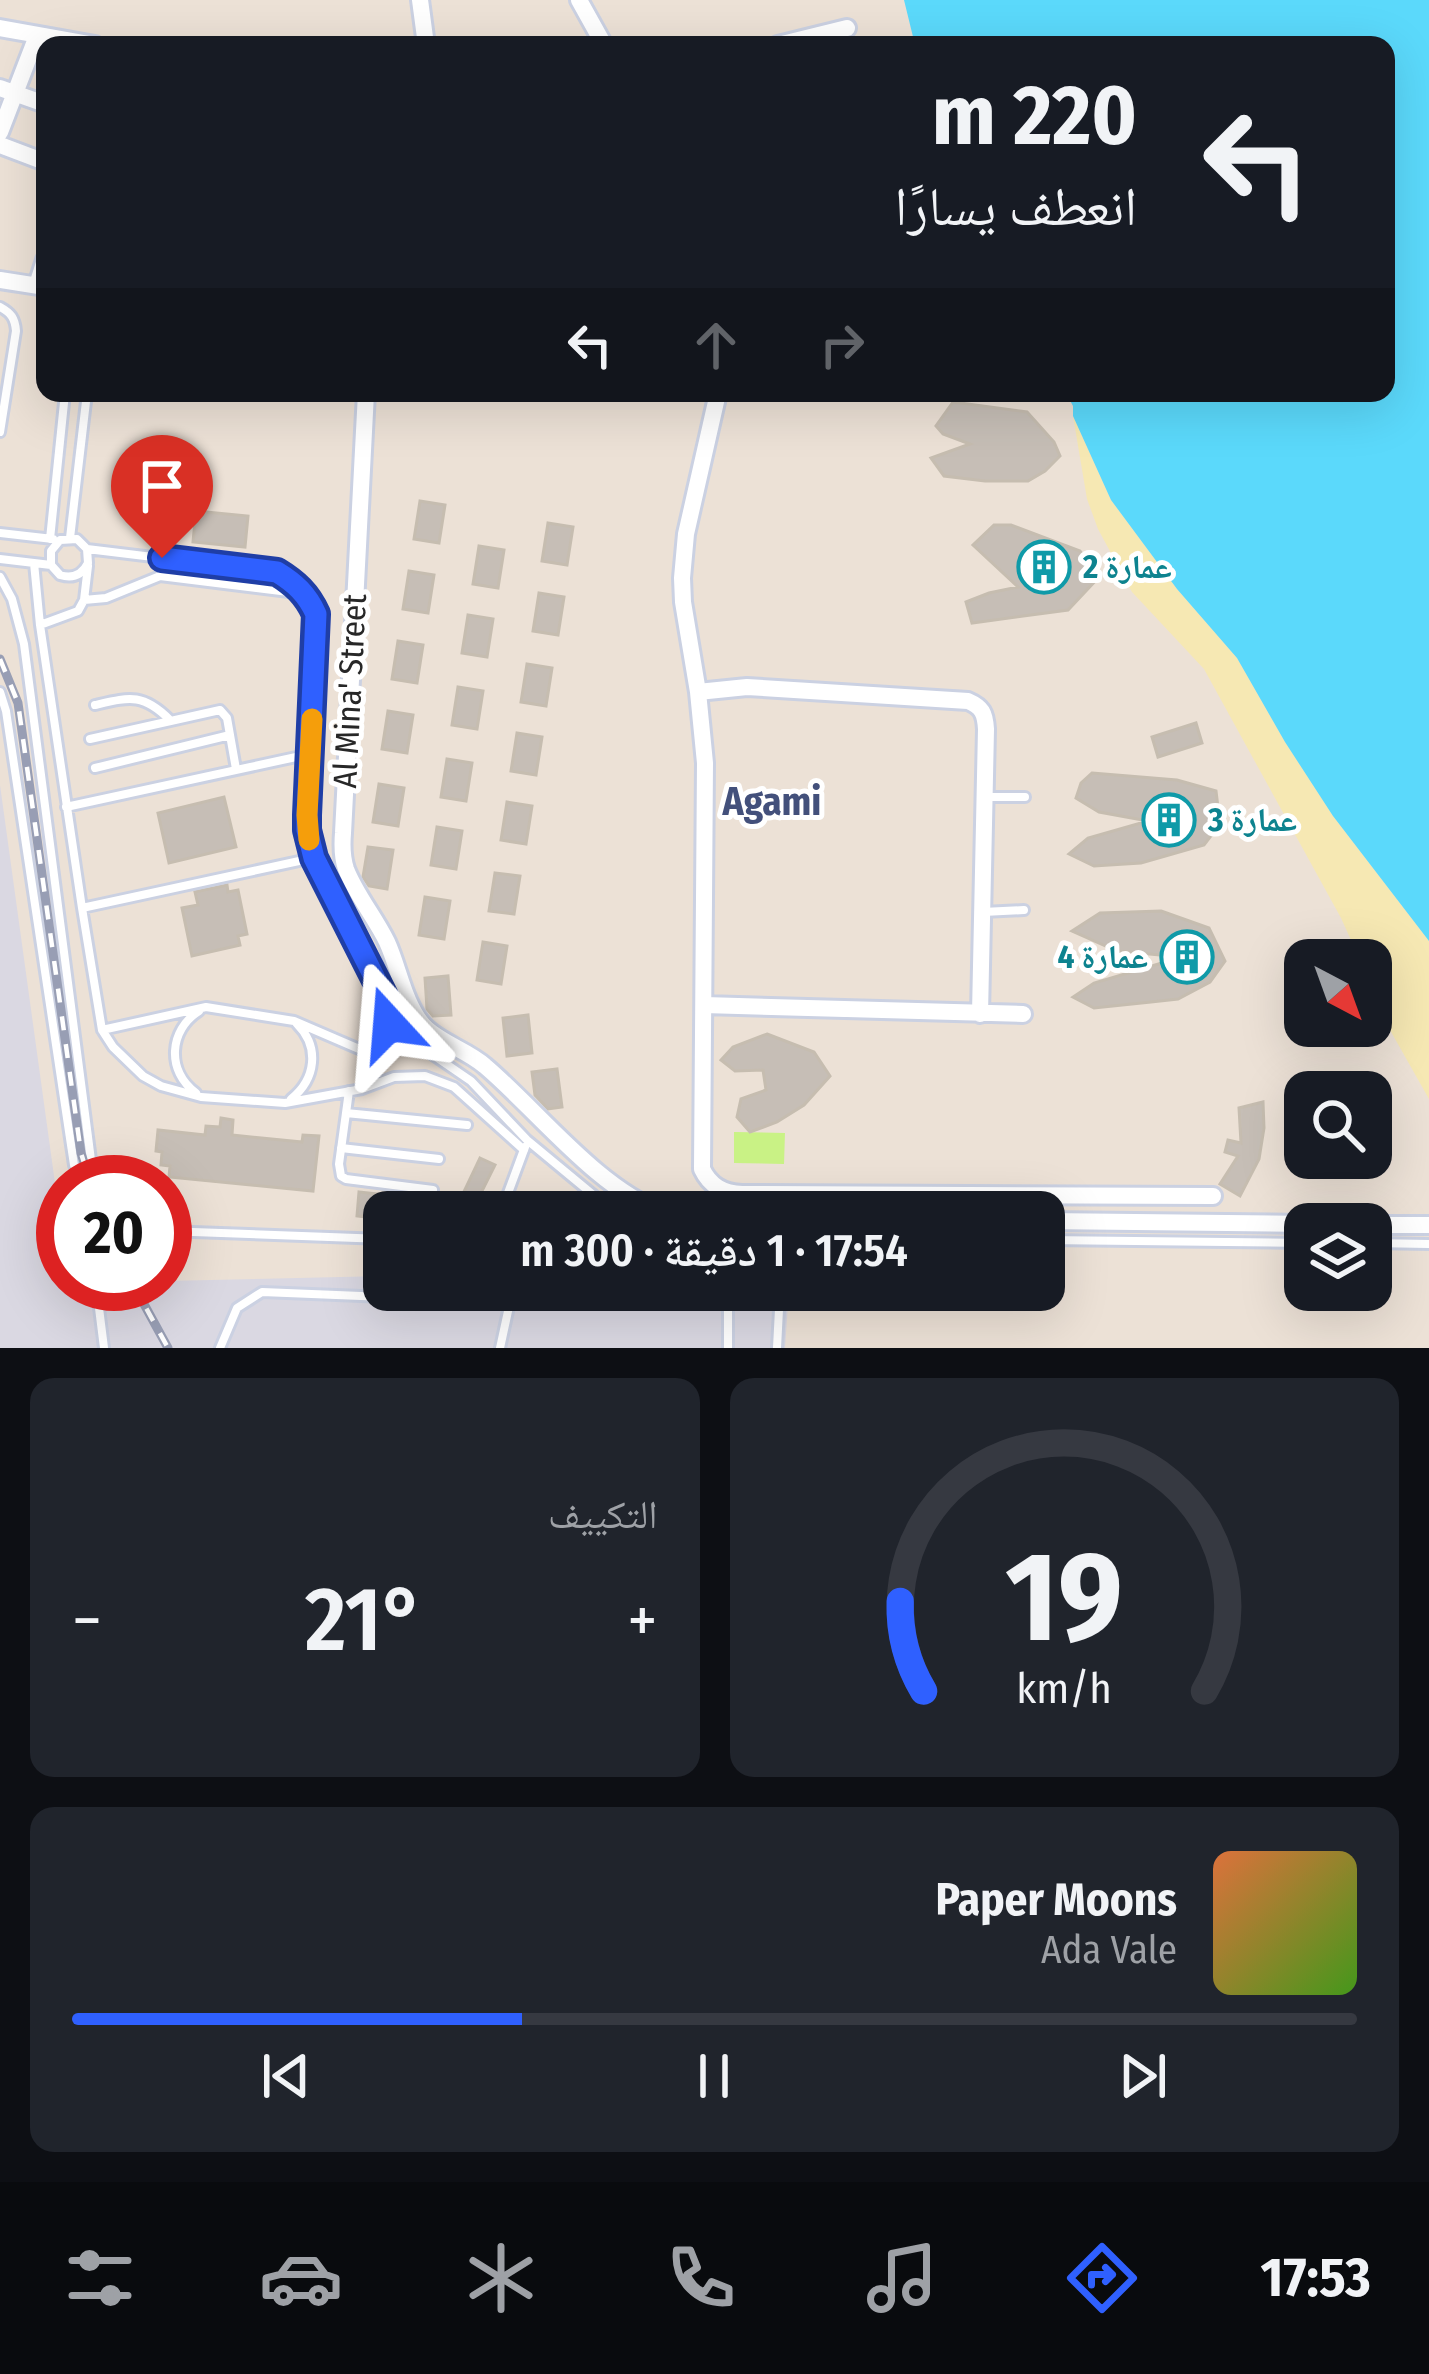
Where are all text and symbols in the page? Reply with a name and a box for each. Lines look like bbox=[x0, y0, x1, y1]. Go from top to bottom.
text: 220 m bbox=[932, 65, 1137, 166]
icon: left bbox=[1179, 84, 1335, 240]
text: انعطف يسارًا bbox=[894, 175, 1137, 239]
icon: left bbox=[557, 312, 623, 378]
icon: ahead bbox=[683, 312, 749, 378]
icon: right bbox=[809, 312, 875, 378]
pin bbox=[111, 435, 213, 558]
icon: arrive bbox=[129, 453, 195, 519]
building icon: عمارة 2 bbox=[1016, 539, 1072, 595]
place label: عمارة 2 bbox=[1082, 547, 1172, 587]
street label: Al Mina' Street bbox=[325, 593, 375, 789]
district label: Agami bbox=[722, 779, 821, 825]
building icon: عمارة 3 bbox=[1141, 792, 1197, 848]
place label: عمارة 3 bbox=[1207, 800, 1297, 840]
building icon: عمارة 4 bbox=[1159, 929, 1215, 985]
place label: عمارة 4 bbox=[1058, 937, 1148, 977]
north arrow bbox=[1284, 939, 1392, 1047]
map controls bbox=[1284, 939, 1392, 1311]
position arrow bbox=[326, 961, 452, 1087]
button: search bbox=[1284, 1071, 1392, 1179]
speed limit sign: 20 bbox=[36, 1155, 192, 1311]
button: layers bbox=[1284, 1203, 1392, 1311]
text: 17:54 · 1 دقيقة · 300 m bbox=[520, 1224, 908, 1278]
text: التكييف bbox=[548, 1492, 658, 1538]
text: 19 bbox=[1006, 1523, 1123, 1673]
text: 21° bbox=[305, 1566, 424, 1674]
text: − bbox=[72, 1581, 102, 1660]
text: + bbox=[627, 1581, 657, 1660]
text: km/h bbox=[1016, 1662, 1112, 1713]
text: Paper Moons bbox=[935, 1873, 1177, 1927]
text: Ada Vale bbox=[1041, 1927, 1177, 1973]
icon: previous bbox=[253, 2043, 319, 2109]
icon: pause bbox=[681, 2043, 747, 2109]
icon: next bbox=[1110, 2043, 1176, 2109]
icon: filters bbox=[58, 2236, 142, 2320]
icon: car bbox=[259, 2236, 343, 2320]
icon: climate bbox=[459, 2236, 543, 2320]
icon: phone bbox=[659, 2236, 743, 2320]
icon: music bbox=[860, 2236, 944, 2320]
icon: directions bbox=[1060, 2236, 1144, 2320]
text: 17:53 bbox=[1261, 2246, 1371, 2310]

